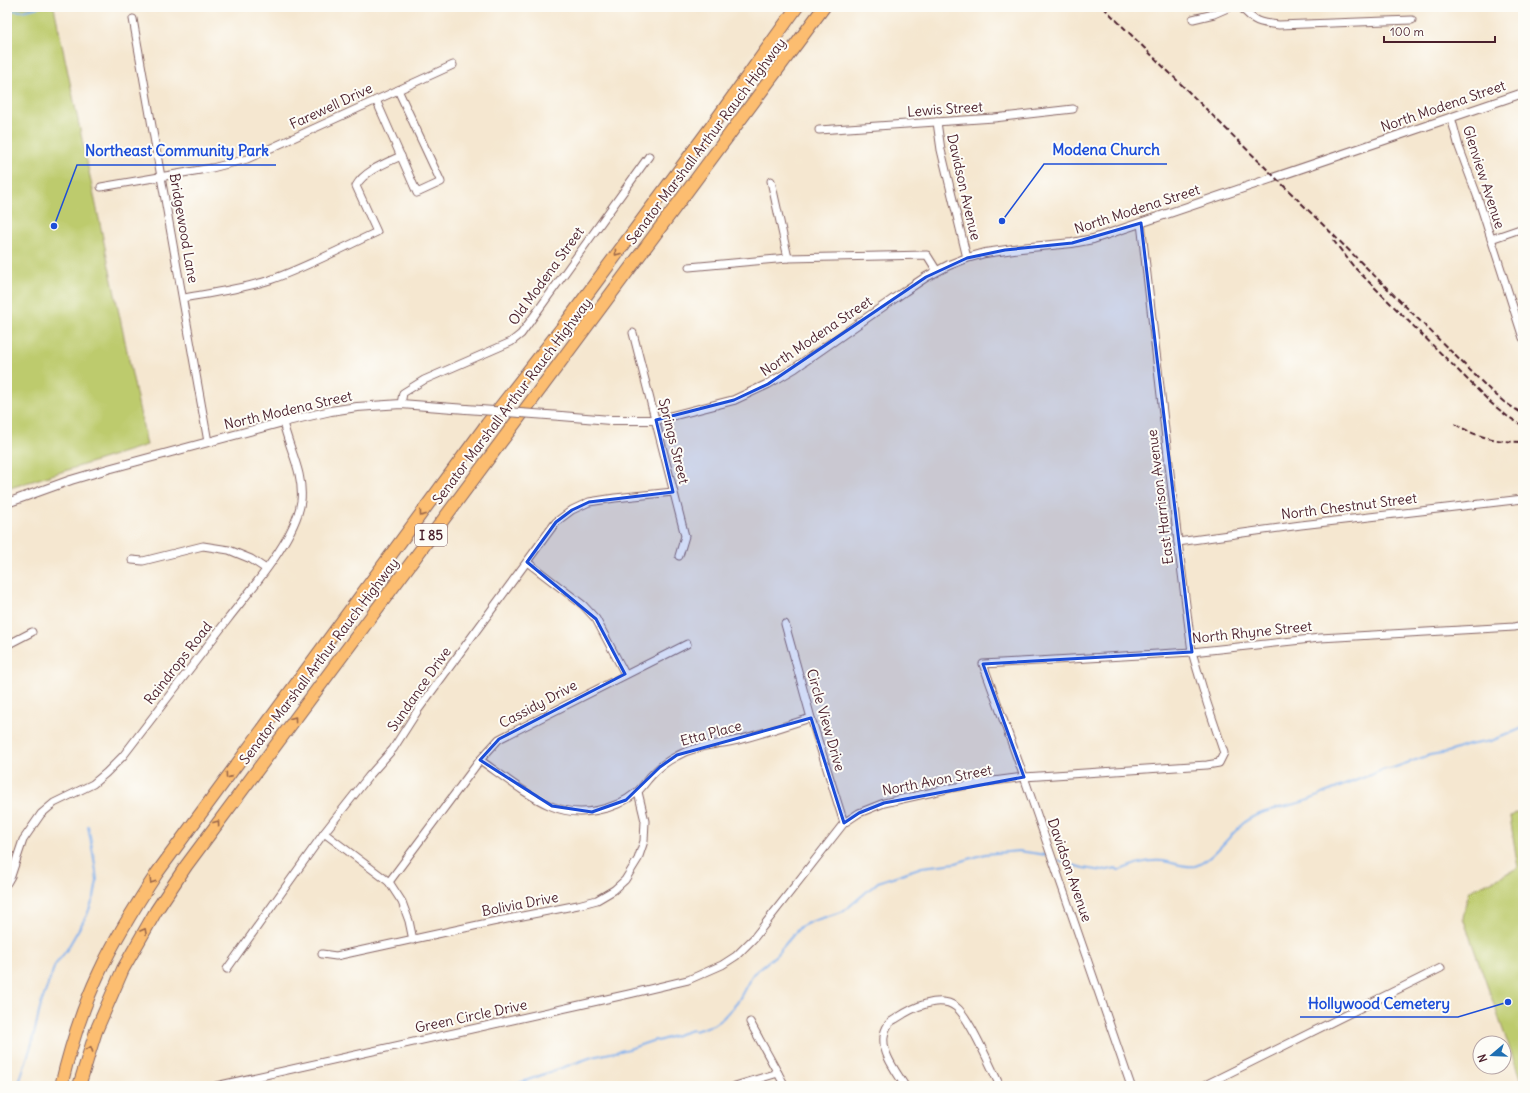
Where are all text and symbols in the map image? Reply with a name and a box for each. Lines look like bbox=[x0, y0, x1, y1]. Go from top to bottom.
scale bar bbox=[1384, 18, 1495, 44]
text: 100 m bbox=[1390, 24, 1424, 39]
street label: Senator Marshall Arthur Rauch Highway bbox=[622, 34, 790, 248]
street label: North Modena Street bbox=[1378, 76, 1508, 136]
street label: Farewell Drive bbox=[287, 79, 375, 133]
street label: Lewis Street bbox=[906, 97, 984, 121]
street label: Glenview Avenue bbox=[1459, 123, 1509, 231]
street label: Davidson Avenue bbox=[943, 132, 985, 242]
callout: Modena Church bbox=[1044, 137, 1167, 164]
callout: Northeast Community Park bbox=[77, 138, 276, 165]
text: Modena Church bbox=[1052, 140, 1160, 159]
text: Northeast Community Park bbox=[85, 141, 269, 161]
street label: Bridgewood Lane bbox=[165, 172, 203, 284]
street label: North Modena Street bbox=[1072, 180, 1202, 238]
street label: Old Modena Street bbox=[504, 223, 588, 329]
one-way arrow bbox=[615, 249, 622, 256]
street label: North Modena Street bbox=[757, 292, 876, 380]
street label: Senator Marshall Arthur Rauch Highway bbox=[428, 294, 596, 508]
street label: North Modena Street bbox=[222, 386, 354, 433]
street label: Springs Street bbox=[655, 396, 693, 486]
street label: East Harrison Avenue bbox=[1143, 429, 1177, 565]
street label: North Chestnut Street bbox=[1280, 489, 1418, 523]
one-way arrow bbox=[419, 509, 426, 516]
road number: I 85 bbox=[415, 524, 447, 546]
street label: Senator Marshall Arthur Rauch Highway bbox=[235, 554, 403, 768]
street label: North Rhyne Street bbox=[1191, 617, 1313, 647]
street label: Raindrops Road bbox=[140, 618, 216, 708]
street label: Sundance Drive bbox=[383, 643, 455, 735]
street label: Circle View Drive bbox=[803, 667, 849, 773]
street label: Cassidy Drive bbox=[496, 676, 580, 732]
one-way arrow bbox=[290, 716, 297, 723]
street label: Etta Place bbox=[678, 716, 744, 750]
street label: North Avon Street bbox=[880, 760, 994, 799]
one-way arrow bbox=[225, 772, 233, 779]
street label: Davidson Avenue bbox=[1044, 816, 1096, 924]
one-way arrow bbox=[212, 821, 219, 828]
one-way arrow bbox=[149, 877, 156, 884]
street label: Bolivia Drive bbox=[480, 888, 560, 920]
one-way arrow bbox=[140, 928, 147, 935]
callout: Hollywood Cemetery bbox=[1300, 990, 1458, 1017]
text: Hollywood Cemetery bbox=[1308, 994, 1450, 1014]
street label: Green Circle Drive bbox=[413, 995, 529, 1037]
north arrow bbox=[1472, 1035, 1512, 1075]
one-way arrow bbox=[86, 1045, 94, 1052]
text: N bbox=[1475, 1052, 1490, 1064]

